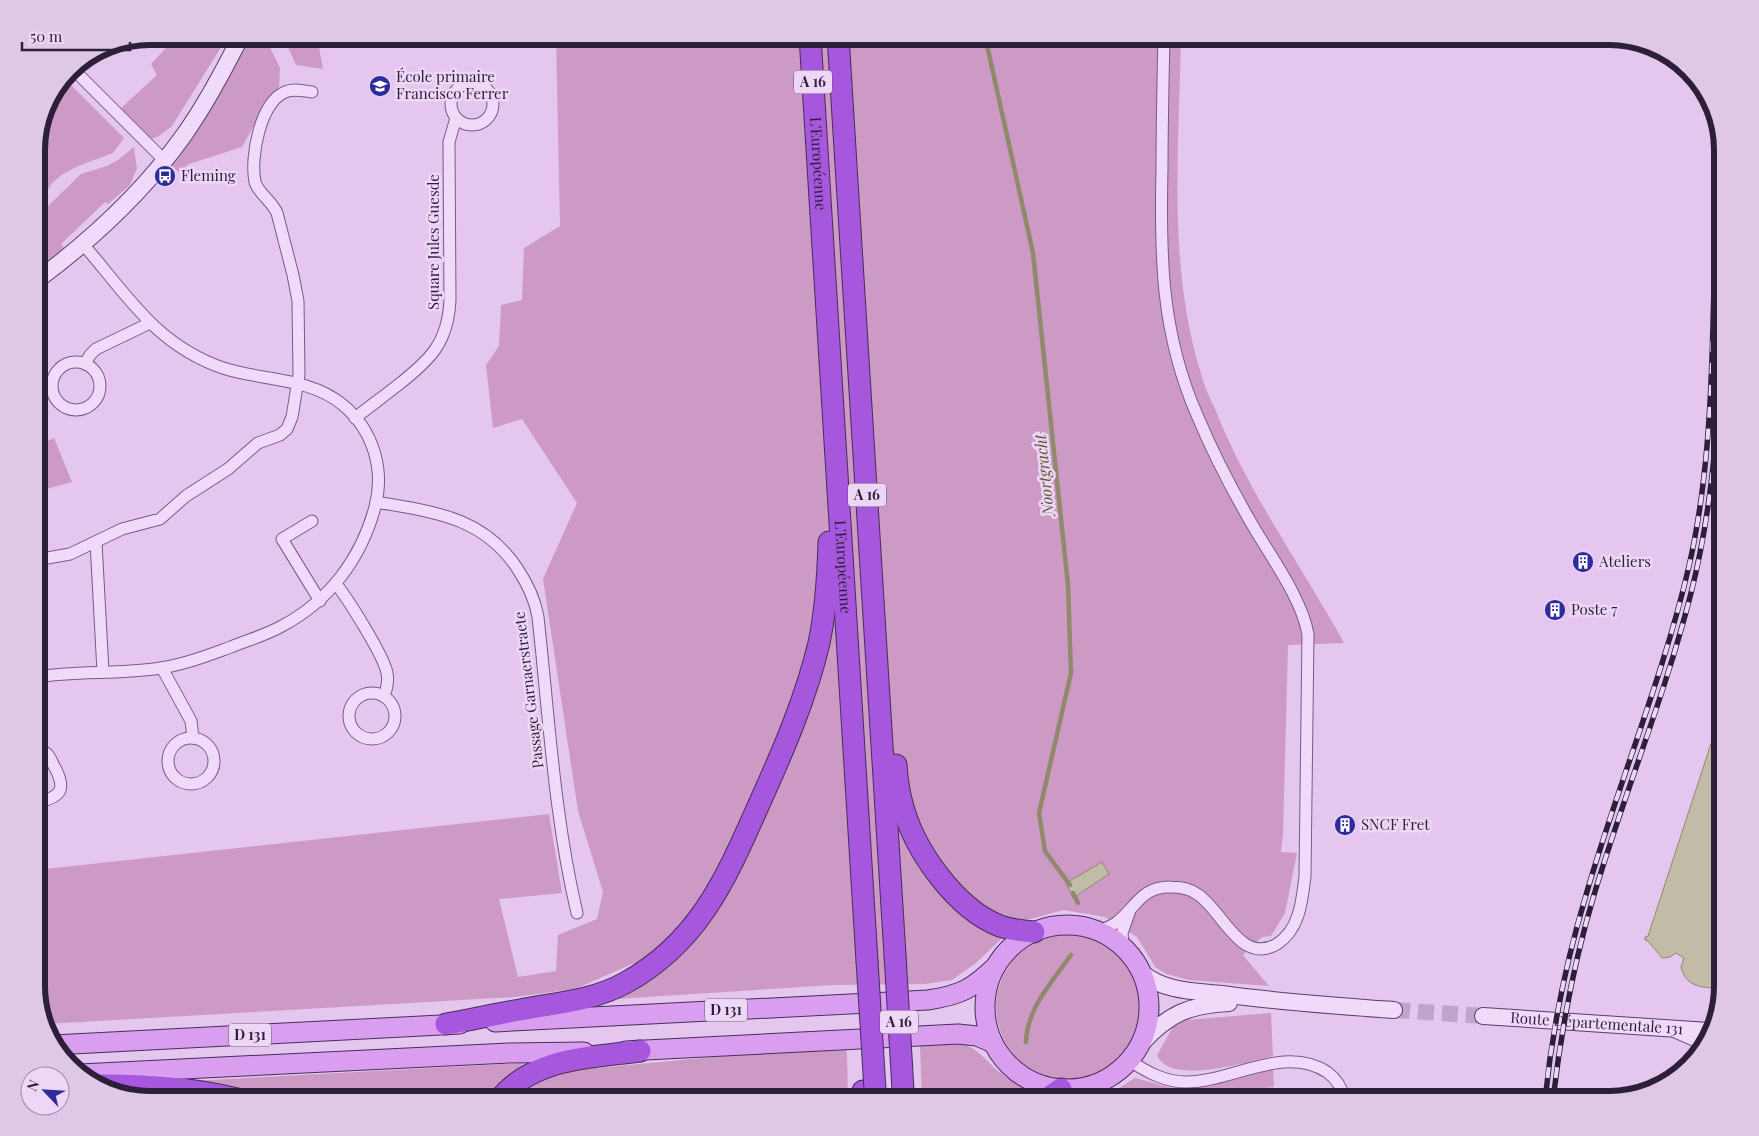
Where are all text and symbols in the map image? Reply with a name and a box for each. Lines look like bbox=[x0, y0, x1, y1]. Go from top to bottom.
scale bar bbox=[22, 20, 130, 52]
text: 50 m bbox=[30, 26, 63, 46]
place label: École primaire Francisco Ferrer bbox=[396, 66, 509, 103]
road number: A 16 bbox=[794, 70, 832, 94]
school or university icon: École primaire Francisco Ferrer bbox=[368, 74, 392, 98]
street label: L'Européenne bbox=[806, 116, 832, 211]
bus stop icon: Fleming bbox=[153, 164, 177, 188]
place label: Fleming bbox=[181, 165, 236, 185]
street label: Square Jules Guesde bbox=[423, 174, 443, 310]
water label: Noortgracht bbox=[1029, 433, 1058, 519]
road number: A 16 bbox=[848, 484, 886, 506]
street label: L'Européenne bbox=[831, 520, 857, 614]
building icon: Ateliers bbox=[1571, 550, 1595, 574]
place label: Ateliers bbox=[1598, 551, 1651, 571]
building icon: Poste 7 bbox=[1543, 598, 1567, 622]
place label: Poste 7 bbox=[1571, 599, 1617, 619]
street label: Passage Garnaerstraete bbox=[508, 610, 548, 770]
building icon: SNCF Fret bbox=[1333, 813, 1357, 837]
place label: SNCF Fret bbox=[1361, 814, 1430, 834]
road number: D 131 bbox=[705, 998, 747, 1022]
street label: Route Départementale 131 bbox=[1510, 1007, 1684, 1038]
road number: A 16 bbox=[880, 1010, 918, 1034]
road number: D 131 bbox=[229, 1024, 271, 1046]
north arrow bbox=[20, 1066, 70, 1116]
text: N bbox=[22, 1077, 44, 1094]

